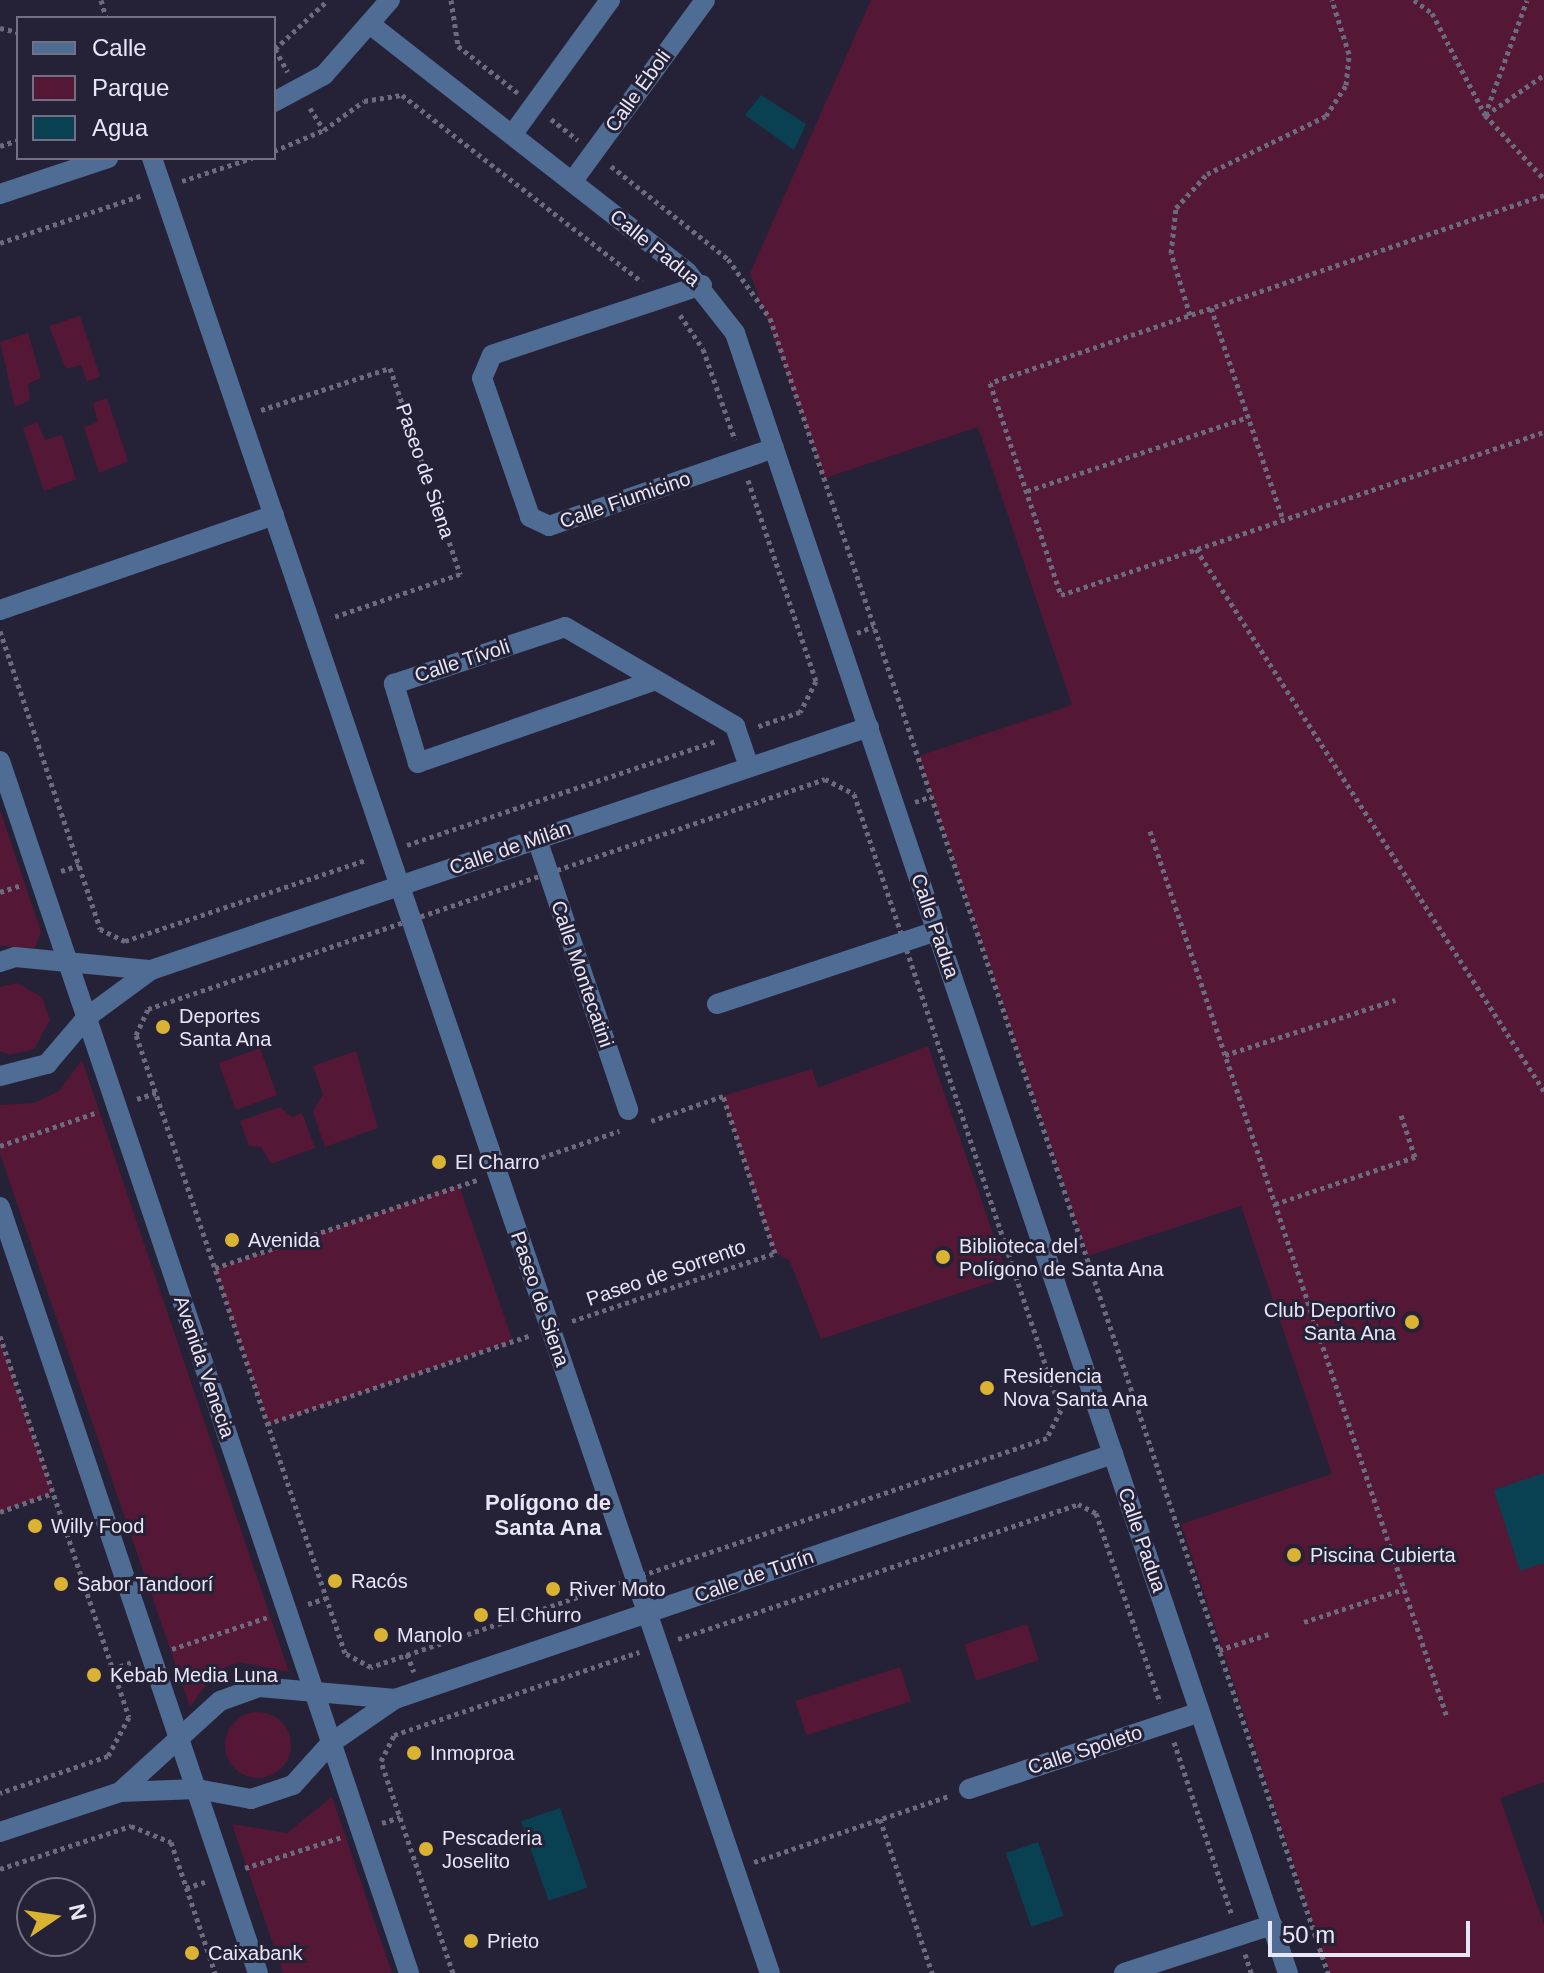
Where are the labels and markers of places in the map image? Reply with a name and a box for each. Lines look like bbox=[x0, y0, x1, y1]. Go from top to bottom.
place label: Deportes Santa Ana bbox=[179, 1004, 272, 1051]
marker: Deportes Santa Ana bbox=[154, 1018, 172, 1036]
place label: El Charro bbox=[455, 1150, 539, 1174]
marker: El Charro bbox=[430, 1153, 448, 1171]
place label: Avenida bbox=[248, 1228, 320, 1252]
marker: Avenida bbox=[223, 1231, 241, 1249]
place label: Biblioteca del Polígono de Santa Ana bbox=[959, 1234, 1165, 1281]
marker: Biblioteca del Polígono de Santa Ana bbox=[934, 1248, 952, 1266]
place label: Club Deportivo Santa Ana bbox=[1264, 1298, 1396, 1345]
marker: Club Deportivo Santa Ana bbox=[1403, 1313, 1421, 1331]
place label: Residencia Nova Santa Ana bbox=[1003, 1364, 1149, 1411]
marker: Residencia Nova Santa Ana bbox=[978, 1379, 996, 1397]
place label: Willy Food bbox=[51, 1514, 144, 1538]
marker: Willy Food bbox=[26, 1517, 44, 1535]
place label: Piscina Cubierta bbox=[1310, 1543, 1456, 1567]
marker: Piscina Cubierta bbox=[1285, 1546, 1303, 1564]
place label: Racós bbox=[351, 1569, 408, 1593]
place label: Sabor Tandoorí bbox=[77, 1572, 214, 1596]
marker: Racós bbox=[326, 1572, 344, 1590]
marker: Sabor Tandoorí bbox=[52, 1575, 70, 1593]
place label: River Moto bbox=[569, 1577, 666, 1601]
marker: River Moto bbox=[544, 1580, 562, 1598]
place label: El Churro bbox=[497, 1603, 581, 1627]
marker: El Churro bbox=[472, 1606, 490, 1624]
place label: Manolo bbox=[397, 1623, 463, 1647]
marker: Manolo bbox=[372, 1626, 390, 1644]
place label: Kebab Media Luna bbox=[110, 1663, 278, 1687]
marker: Kebab Media Luna bbox=[85, 1666, 103, 1684]
place label: Inmoproa bbox=[430, 1741, 514, 1765]
marker: Inmoproa bbox=[405, 1744, 423, 1762]
place label: Pescaderia Joselito bbox=[442, 1826, 542, 1873]
marker: Pescaderia Joselito bbox=[417, 1840, 435, 1858]
place label: Prieto bbox=[487, 1929, 539, 1953]
marker: Prieto bbox=[462, 1932, 480, 1950]
place label: Caixabank bbox=[208, 1941, 303, 1965]
marker: Caixabank bbox=[183, 1944, 201, 1962]

